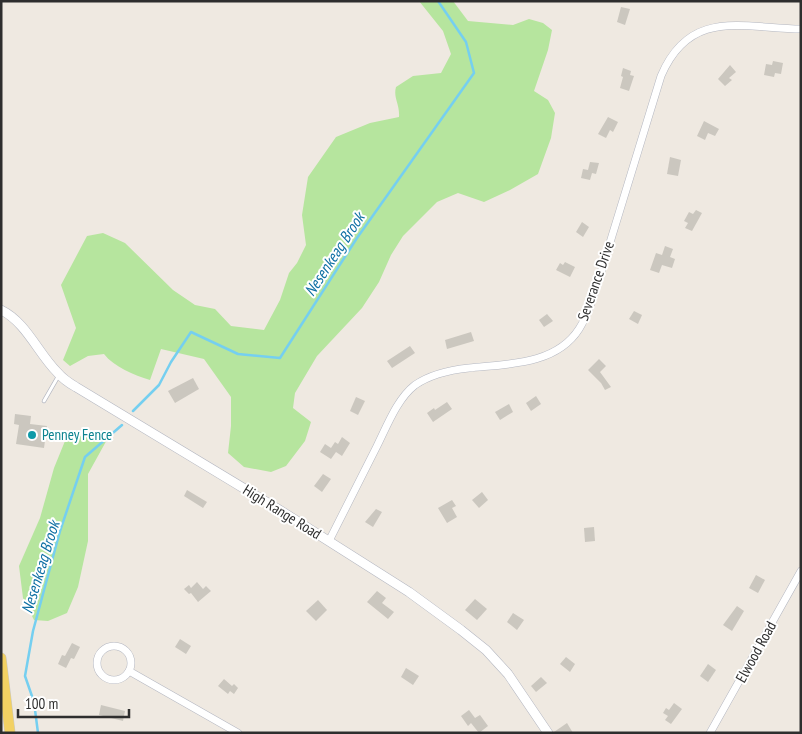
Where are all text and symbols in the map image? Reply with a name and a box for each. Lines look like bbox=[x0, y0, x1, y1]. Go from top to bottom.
water label: Nesenkeag Brook bbox=[300, 207, 369, 300]
street label: Severance Drive bbox=[573, 239, 618, 323]
place label: Penney Fence bbox=[42, 425, 112, 444]
marker: Penney Fence bbox=[26, 429, 38, 441]
street label: High Range Road bbox=[240, 480, 325, 543]
water label: Nesenkeag Brook bbox=[16, 517, 64, 616]
street label: Elwood Road bbox=[731, 618, 780, 686]
scale bar bbox=[18, 686, 129, 718]
text: 100 m bbox=[25, 694, 58, 713]

